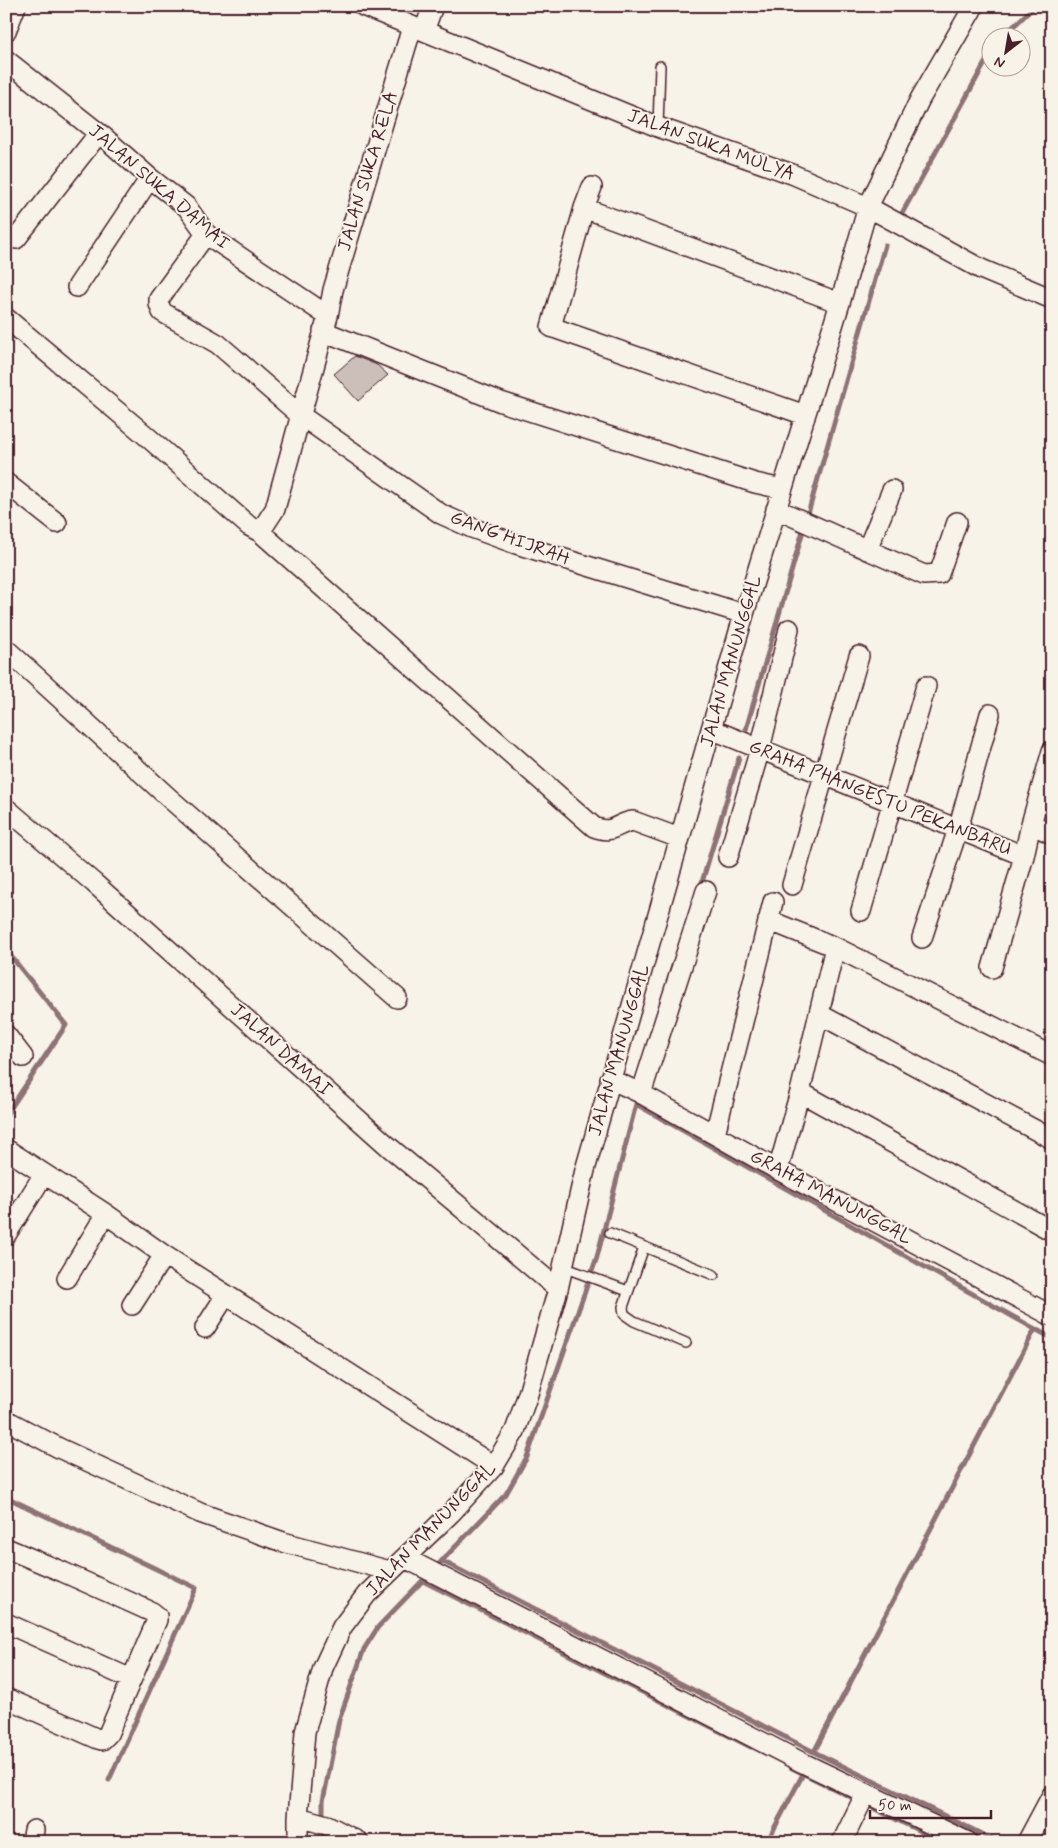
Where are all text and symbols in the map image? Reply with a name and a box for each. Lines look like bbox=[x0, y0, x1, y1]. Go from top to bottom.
north arrow bbox=[980, 28, 1030, 78]
text: N bbox=[991, 52, 1008, 72]
street label: JALAN SUKA RELA bbox=[332, 88, 404, 254]
street label: JALAN SUKA MULYA bbox=[624, 103, 798, 187]
street label: JALAN SUKA DAMAI bbox=[83, 119, 235, 255]
street label: GANG HIJRAH bbox=[447, 505, 573, 571]
street label: JALAN MANUNGGAL bbox=[694, 572, 768, 750]
street label: GRAHA PHANGESTU PEKANBARU bbox=[745, 734, 1015, 862]
street label: JALAN MANUNGGAL bbox=[582, 961, 656, 1139]
street label: JALAN DAMAI bbox=[225, 998, 337, 1102]
street label: GRAHA MANUNGGAL bbox=[745, 1144, 917, 1250]
street label: JALAN MANUNGGAL bbox=[360, 1456, 502, 1602]
scale bar bbox=[870, 1788, 992, 1820]
text: 50 m bbox=[878, 1796, 912, 1816]

